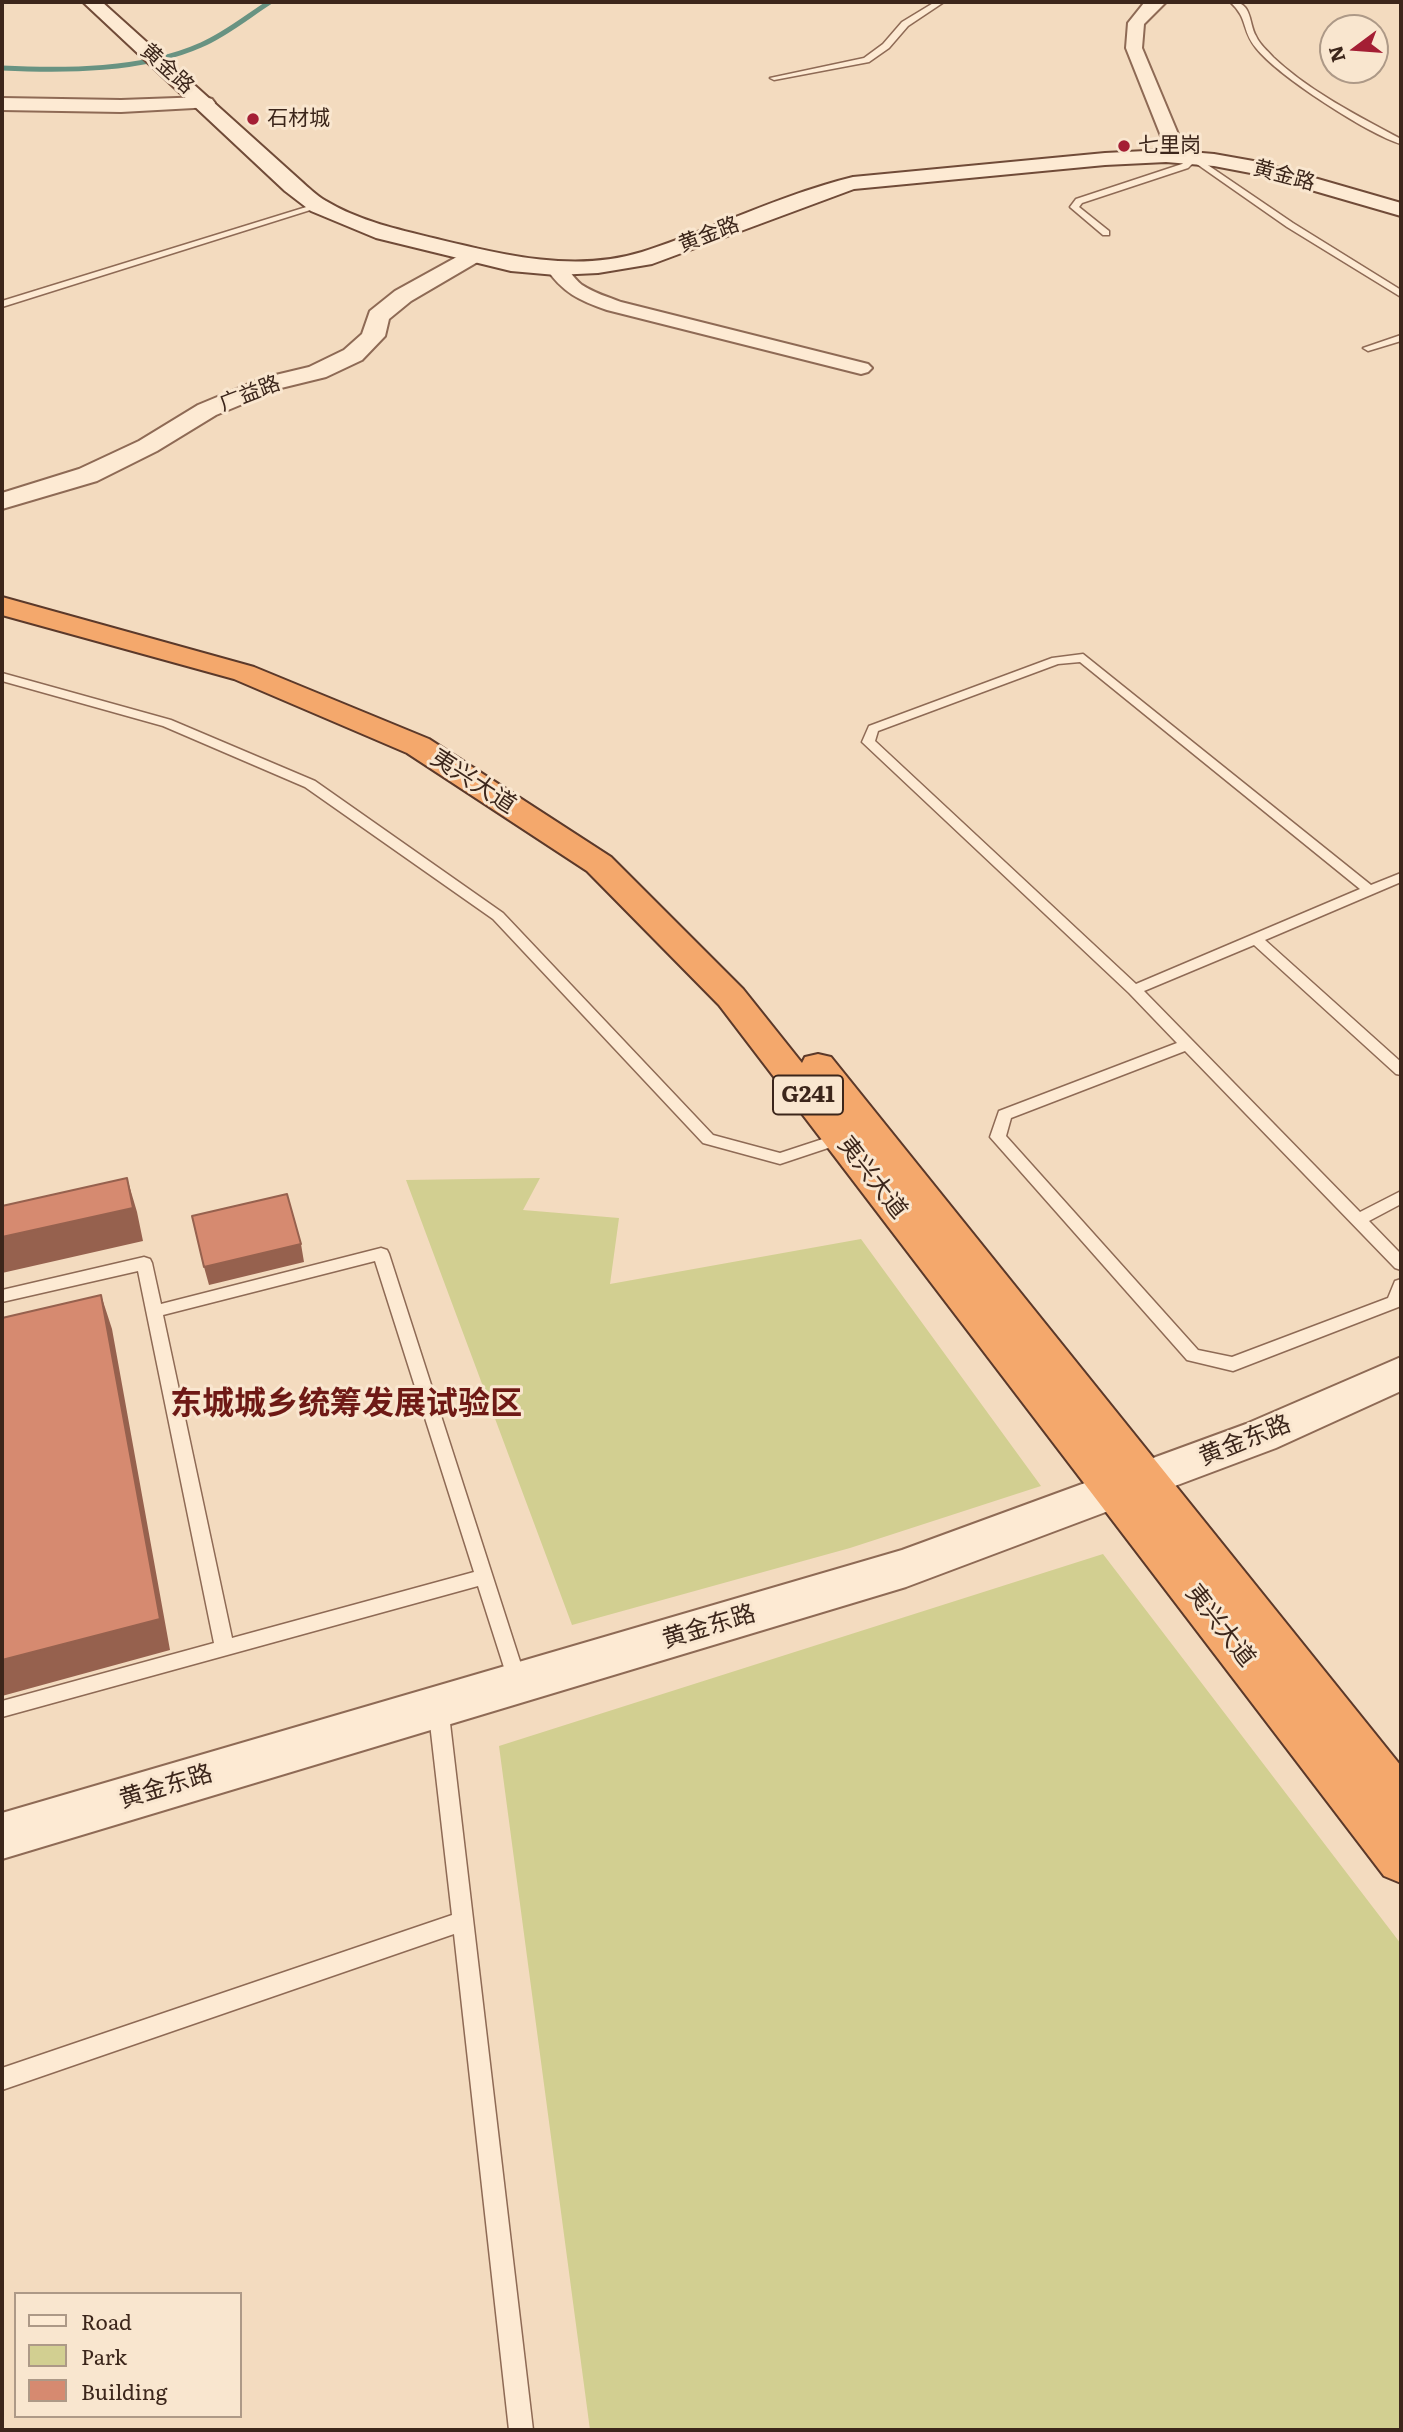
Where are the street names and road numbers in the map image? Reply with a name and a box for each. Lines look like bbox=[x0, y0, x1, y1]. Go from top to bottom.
street label: 黄金路 bbox=[135, 39, 199, 99]
street label: 黄金路 bbox=[1250, 156, 1318, 196]
street label: 黄金路 bbox=[675, 212, 743, 258]
street label: 广益路 bbox=[216, 371, 284, 417]
street label: 夷兴大道 bbox=[425, 744, 521, 820]
road number: G241 bbox=[773, 1076, 843, 1114]
street label: 夷兴大道 bbox=[831, 1131, 913, 1225]
street label: 黄金东路 bbox=[1195, 1410, 1295, 1472]
street label: 夷兴大道 bbox=[1179, 1579, 1261, 1673]
street label: 黄金东路 bbox=[659, 1599, 759, 1655]
street label: 黄金东路 bbox=[116, 1759, 216, 1815]

